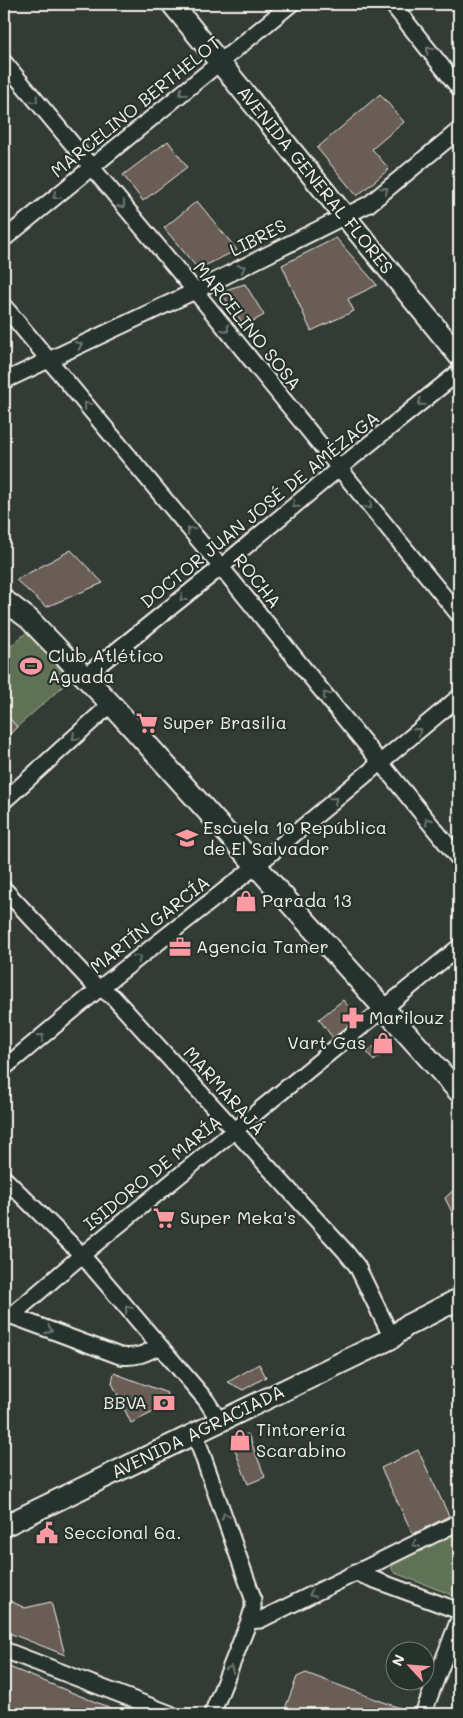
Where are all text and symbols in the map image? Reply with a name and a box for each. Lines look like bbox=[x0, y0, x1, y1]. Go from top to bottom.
street label: MARCELINO BERTHELOT bbox=[45, 30, 225, 182]
one-way arrow bbox=[425, 46, 434, 55]
street label: AVENIDA GENERAL FLORES bbox=[232, 80, 399, 278]
one-way arrow bbox=[179, 88, 188, 96]
one-way arrow bbox=[29, 94, 37, 103]
one-way arrow bbox=[380, 187, 389, 196]
one-way arrow bbox=[53, 190, 62, 199]
one-way arrow bbox=[116, 199, 125, 208]
street label: LIBRES bbox=[225, 213, 290, 262]
street label: MARCELINO SOSA bbox=[188, 256, 307, 395]
one-way arrow bbox=[237, 263, 246, 274]
one-way arrow bbox=[220, 324, 229, 333]
one-way arrow bbox=[74, 341, 83, 351]
one-way arrow bbox=[418, 397, 427, 405]
one-way arrow bbox=[83, 401, 92, 410]
street label: DOCTOR JUAN JOSÉ DE AMÉZAGA bbox=[135, 405, 384, 613]
one-way arrow bbox=[292, 499, 301, 508]
one-way arrow bbox=[364, 500, 372, 509]
one-way arrow bbox=[187, 527, 196, 536]
street label: ROCHA bbox=[228, 548, 287, 613]
one-way arrow bbox=[180, 592, 189, 600]
place label: Club Atlético Aguada bbox=[48, 643, 163, 688]
sports icon: Club Atlético Aguada bbox=[18, 653, 44, 679]
one-way arrow bbox=[323, 692, 331, 701]
supermarket icon: Super Brasilia bbox=[134, 710, 160, 736]
place label: Super Brasilia bbox=[163, 710, 287, 734]
one-way arrow bbox=[412, 727, 421, 736]
one-way arrow bbox=[72, 731, 81, 740]
one-way arrow bbox=[329, 796, 338, 805]
place label: Escuela 10 República de El Salvador bbox=[203, 815, 387, 860]
one-way arrow bbox=[426, 818, 434, 827]
school or university icon: Escuela 10 República de El Salvador bbox=[174, 825, 200, 851]
street label: MARTÍN GARCÍA bbox=[85, 870, 214, 979]
shop icon: Parada 13 bbox=[233, 888, 259, 914]
place label: Parada 13 bbox=[262, 888, 351, 912]
office icon: Agencia Tamer bbox=[167, 934, 193, 960]
place label: Agencia Tamer bbox=[196, 934, 329, 958]
one-way arrow bbox=[133, 955, 142, 964]
pharmacy icon: Marilouz bbox=[340, 1005, 366, 1031]
place label: Marilouz bbox=[369, 1005, 444, 1029]
place label: Vart Gas bbox=[287, 1030, 366, 1054]
shop icon: Vart Gas bbox=[370, 1030, 396, 1056]
one-way arrow bbox=[36, 1033, 45, 1042]
street label: MARMARAJÁ bbox=[179, 1041, 271, 1140]
street label: ISIDORO DE MARÍA bbox=[78, 1109, 226, 1235]
supermarket icon: Super Meka's bbox=[151, 1205, 177, 1231]
place label: Super Meka's bbox=[180, 1205, 296, 1229]
one-way arrow bbox=[124, 1305, 133, 1314]
one-way arrow bbox=[45, 1324, 53, 1334]
street label: AVENIDA AGRACIADA bbox=[107, 1379, 288, 1484]
place label: BBVA bbox=[103, 1390, 147, 1414]
bank icon: BBVA bbox=[151, 1390, 177, 1416]
place label: Tintorería Scarabino bbox=[256, 1417, 346, 1462]
shop icon: Tintorería Scarabino bbox=[227, 1427, 253, 1453]
one-way arrow bbox=[221, 1512, 231, 1520]
public building icon: Seccional 6a. bbox=[34, 1520, 60, 1546]
place label: Seccional 6a. bbox=[64, 1520, 182, 1544]
one-way arrow bbox=[412, 1538, 421, 1548]
one-way arrow bbox=[308, 1588, 317, 1598]
north arrow bbox=[386, 1640, 436, 1690]
text: N bbox=[387, 1651, 409, 1669]
one-way arrow bbox=[224, 1665, 234, 1674]

